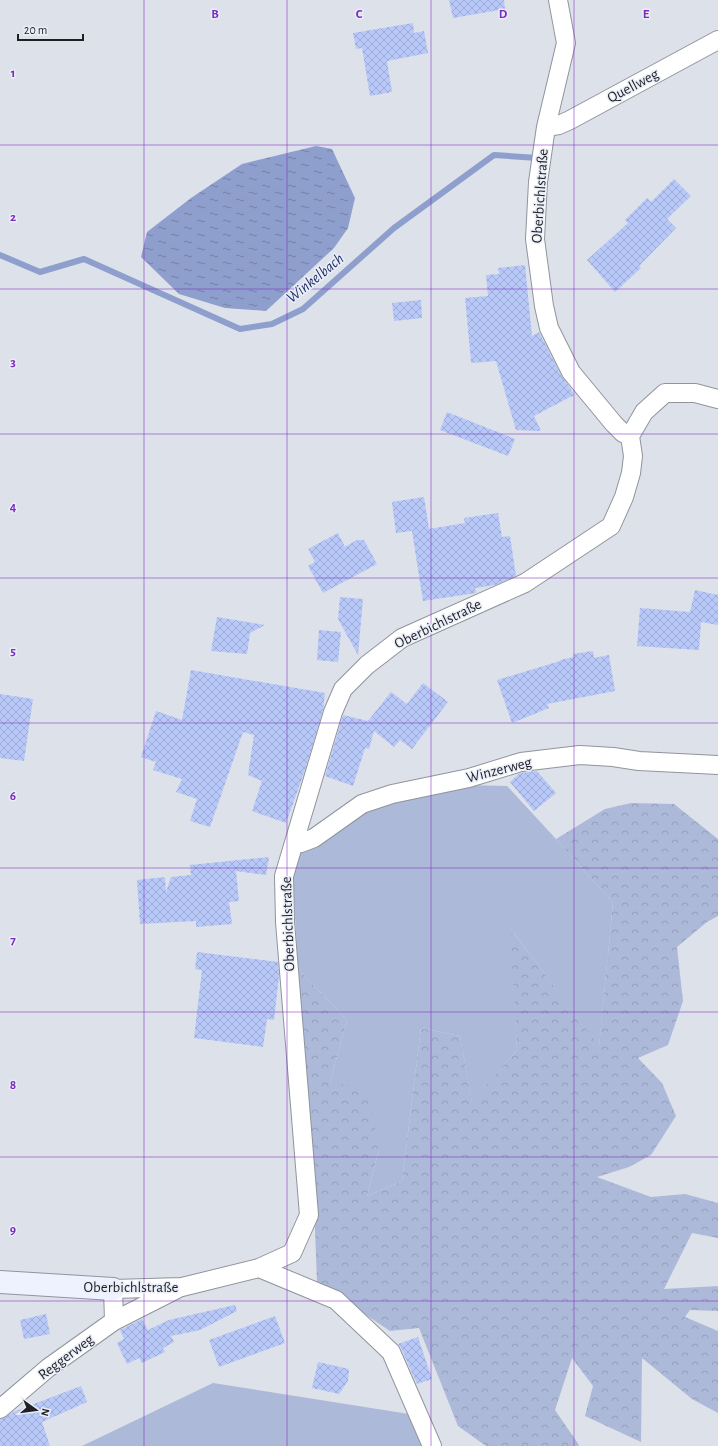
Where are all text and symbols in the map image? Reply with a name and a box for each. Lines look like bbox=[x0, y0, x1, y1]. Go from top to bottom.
text: B bbox=[211, 8, 219, 21]
text: C bbox=[356, 8, 363, 21]
text: D bbox=[499, 8, 508, 21]
text: E bbox=[643, 8, 650, 21]
scale bar bbox=[18, 16, 83, 42]
text: 20 m bbox=[24, 24, 47, 36]
street label: Quellweg bbox=[605, 66, 662, 106]
text: 1 bbox=[11, 67, 15, 80]
street label: Oberbichlstraße bbox=[529, 148, 551, 244]
text: 2 bbox=[10, 211, 16, 224]
water label: Winkelbach bbox=[283, 250, 347, 306]
text: 3 bbox=[10, 356, 16, 369]
text: 4 bbox=[10, 501, 17, 514]
street label: Oberbichlstraße bbox=[392, 596, 484, 652]
text: 5 bbox=[10, 645, 16, 658]
street label: Winzerweg bbox=[465, 754, 534, 785]
text: 6 bbox=[10, 790, 16, 803]
street label: Oberbichlstraße bbox=[279, 876, 297, 972]
text: 7 bbox=[10, 934, 16, 947]
text: 8 bbox=[10, 1079, 16, 1092]
text: 9 bbox=[10, 1224, 16, 1237]
street label: Oberbichlstraße bbox=[84, 1280, 178, 1295]
street label: Reggerweg bbox=[35, 1331, 97, 1383]
north arrow bbox=[16, 1390, 56, 1430]
text: N bbox=[39, 1407, 51, 1417]

